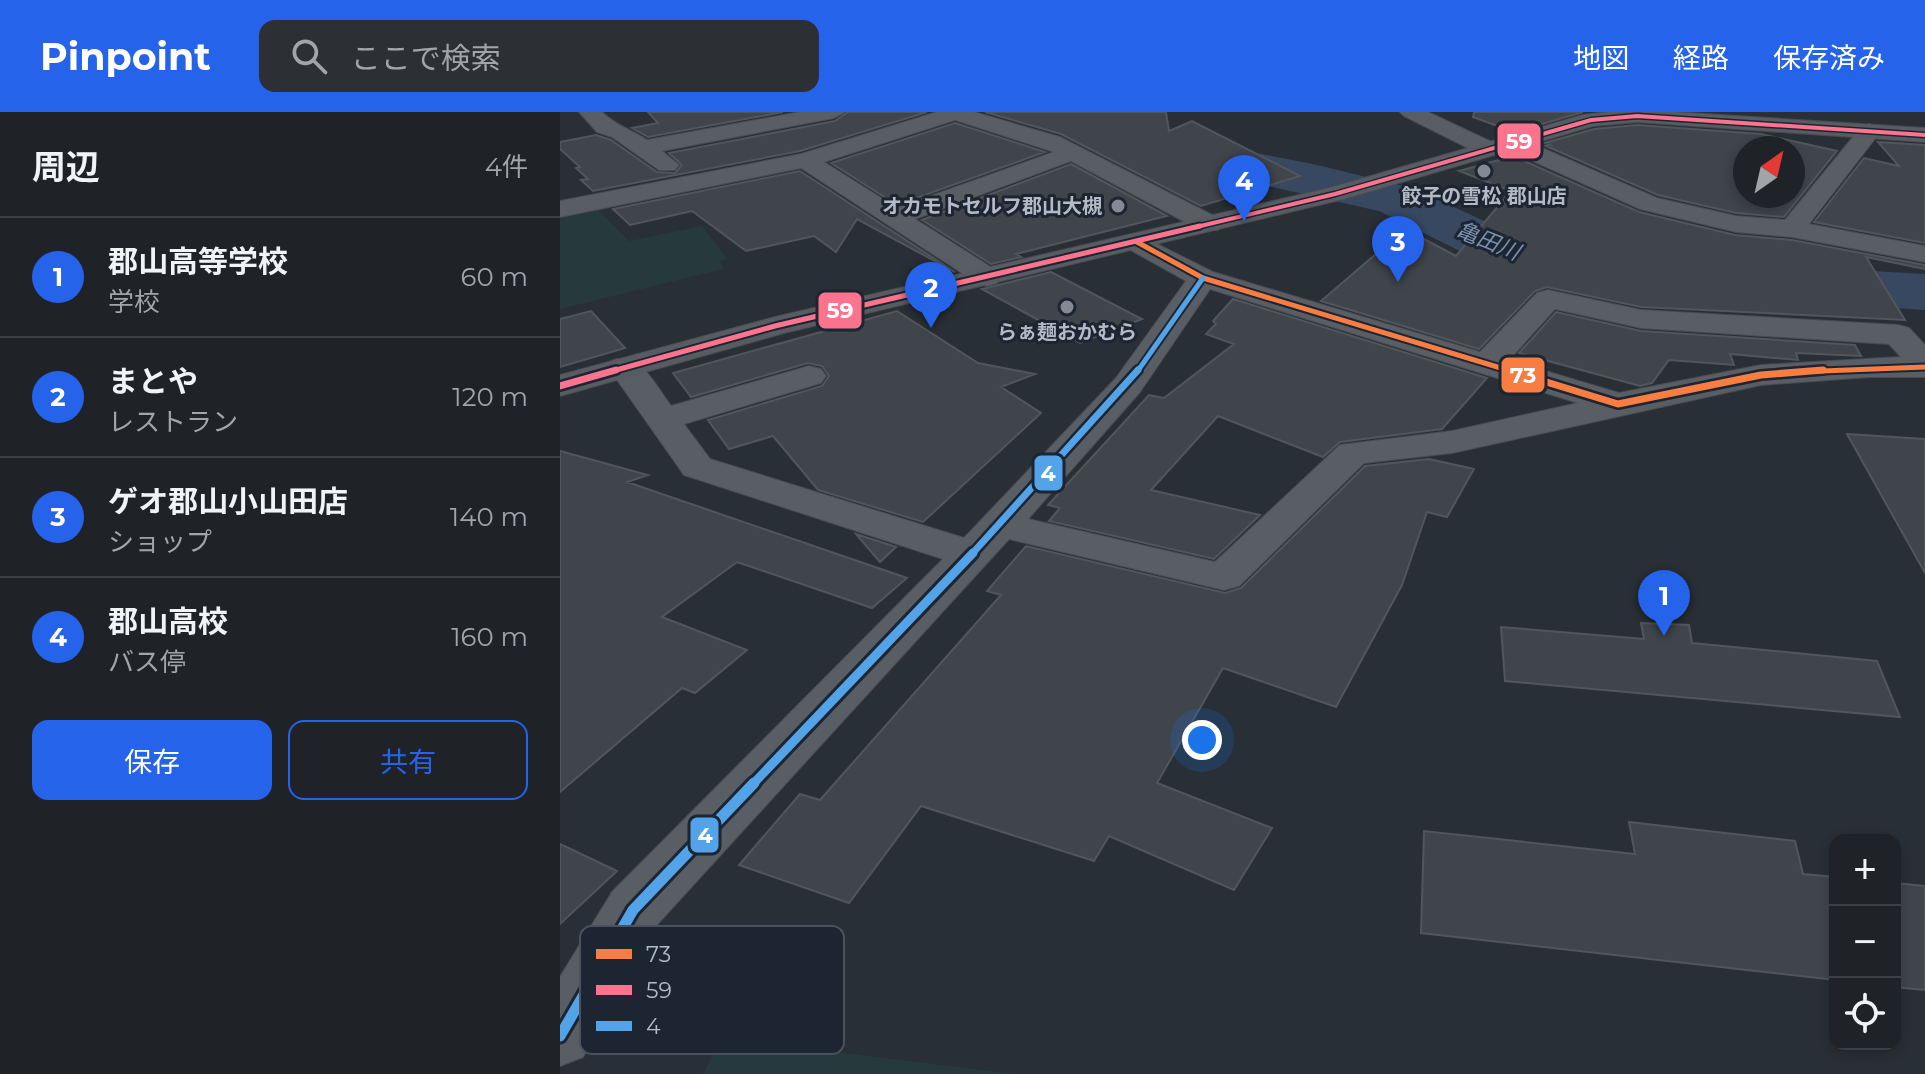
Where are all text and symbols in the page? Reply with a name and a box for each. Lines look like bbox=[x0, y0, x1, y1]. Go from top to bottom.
search box bbox=[259, 20, 819, 92]
text: Pinpoint bbox=[40, 33, 211, 80]
icon: search bbox=[287, 34, 331, 78]
text: ここで検索 bbox=[351, 40, 501, 77]
text: 地図 bbox=[1573, 41, 1629, 75]
text: 経路 bbox=[1673, 41, 1729, 75]
text: 保存済み bbox=[1773, 41, 1885, 75]
line badge: 59 bbox=[1496, 122, 1542, 160]
text: 59 bbox=[1505, 128, 1533, 155]
north arrow bbox=[1733, 136, 1805, 208]
text: 周辺 bbox=[32, 146, 100, 188]
text: 4件 bbox=[485, 151, 528, 183]
pin: 4 bbox=[1218, 155, 1270, 221]
marker: 餃子の雪松 郡山店 bbox=[1475, 162, 1493, 180]
place label: 餃子の雪松 郡山店 bbox=[1401, 184, 1567, 208]
place label: オカモトセルフ郡山大槻 bbox=[882, 194, 1102, 218]
marker: オカモトセルフ郡山大槻 bbox=[1109, 197, 1127, 215]
pin: 3 bbox=[1372, 216, 1424, 282]
water label: 亀田川 bbox=[1452, 216, 1526, 267]
text: 郡山高等学校 bbox=[108, 243, 288, 280]
text: 1 bbox=[53, 261, 63, 293]
text: 60 m bbox=[461, 261, 528, 293]
pin: 2 bbox=[905, 262, 957, 328]
text: 学校 bbox=[108, 286, 160, 318]
line badge: 59 bbox=[817, 291, 863, 330]
text: 59 bbox=[826, 297, 854, 324]
marker: らぁ麺おかむら bbox=[1058, 298, 1076, 316]
place label: らぁ麺おかむら bbox=[997, 320, 1137, 344]
line badge: 73 bbox=[1500, 356, 1546, 394]
text: 73 bbox=[1510, 362, 1536, 389]
text: まとや bbox=[108, 363, 198, 400]
text: 2 bbox=[50, 381, 66, 413]
text: 120 m bbox=[452, 381, 528, 413]
text: レストラン bbox=[108, 406, 238, 438]
line badge: 4 bbox=[1033, 454, 1064, 492]
text: 4 bbox=[1040, 460, 1056, 487]
text: ゲオ郡山小山田店 bbox=[108, 483, 348, 520]
text: 3 bbox=[50, 501, 66, 533]
text: 140 m bbox=[450, 501, 528, 533]
text: ショップ bbox=[108, 526, 212, 558]
pin: 1 bbox=[1638, 570, 1690, 636]
text: 郡山高校 bbox=[108, 603, 228, 640]
text: 4 bbox=[49, 621, 67, 653]
text: 160 m bbox=[451, 621, 528, 653]
text: バス停 bbox=[108, 646, 186, 678]
button: 保存 bbox=[32, 720, 272, 800]
button: 共有 bbox=[288, 720, 528, 800]
your location bbox=[1182, 720, 1222, 760]
line badge: 4 bbox=[689, 816, 720, 854]
text: 4 bbox=[697, 822, 713, 849]
map controls bbox=[1829, 834, 1901, 1050]
button: + bbox=[1829, 834, 1901, 906]
button: − bbox=[1829, 906, 1901, 978]
legend bbox=[580, 926, 844, 1054]
text: 73 bbox=[646, 941, 671, 968]
text: 59 bbox=[646, 977, 672, 1004]
button: locate bbox=[1829, 978, 1901, 1050]
text: 4 bbox=[646, 1013, 661, 1040]

